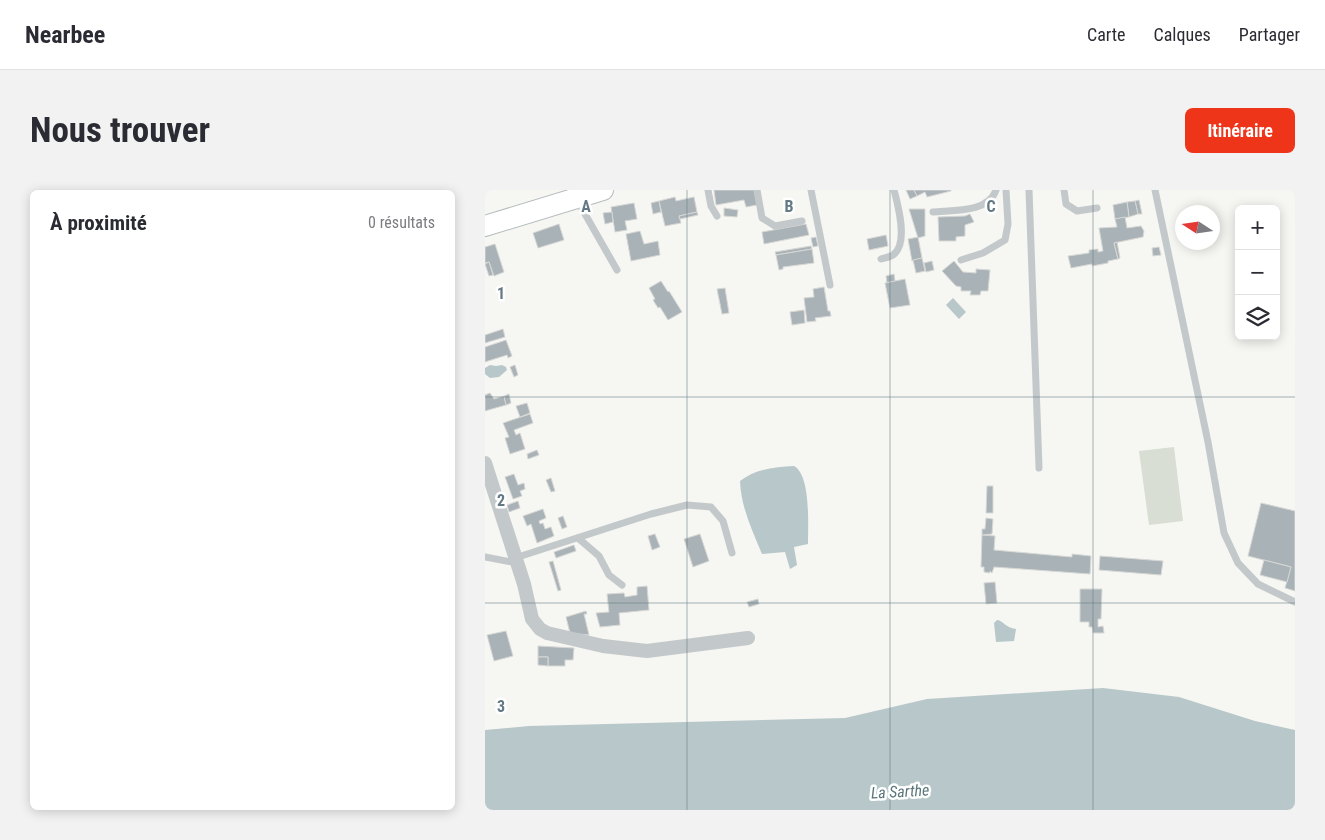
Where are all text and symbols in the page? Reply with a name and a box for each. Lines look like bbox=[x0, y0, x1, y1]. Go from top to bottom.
text: Nearbee bbox=[25, 21, 105, 49]
text: Carte bbox=[1087, 24, 1126, 45]
text: Calques bbox=[1154, 24, 1211, 45]
text: Partager bbox=[1239, 24, 1300, 45]
button: Itinéraire bbox=[1185, 108, 1295, 153]
text: Nous trouver bbox=[30, 110, 210, 151]
text: A bbox=[581, 197, 591, 216]
text: B bbox=[785, 197, 794, 216]
text: C bbox=[986, 197, 996, 216]
north arrow bbox=[1175, 205, 1220, 250]
map controls bbox=[1235, 205, 1280, 340]
button: + bbox=[1235, 205, 1280, 250]
text: À proximité bbox=[50, 211, 147, 235]
text: 0 résultats bbox=[368, 213, 435, 232]
button: − bbox=[1235, 250, 1280, 295]
text: 1 bbox=[497, 284, 505, 303]
button: layers bbox=[1235, 295, 1280, 340]
text: 2 bbox=[497, 491, 505, 510]
text: 3 bbox=[497, 697, 505, 716]
water label: La Sarthe bbox=[870, 780, 930, 803]

